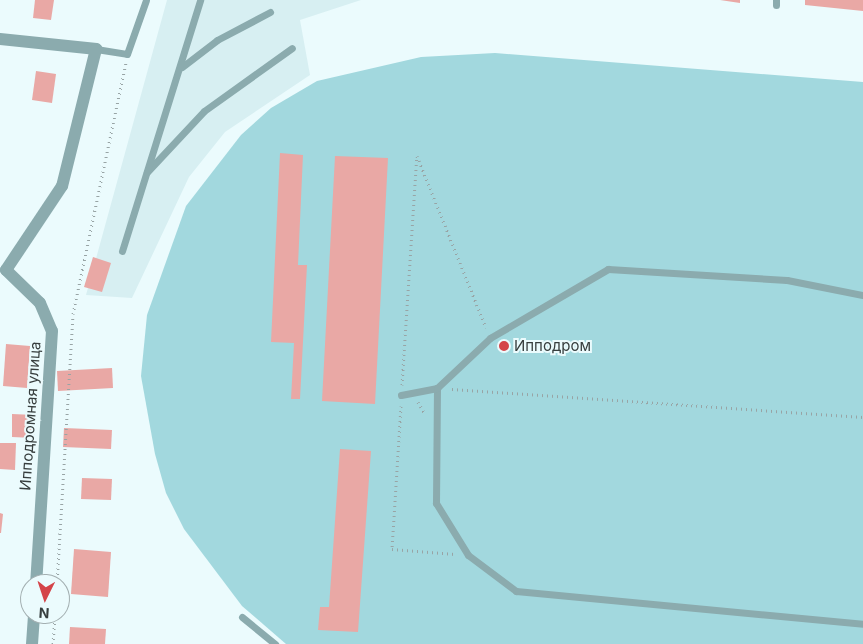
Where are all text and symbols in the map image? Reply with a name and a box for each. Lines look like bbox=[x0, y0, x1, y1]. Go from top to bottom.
place label: Ипподром bbox=[514, 337, 591, 355]
marker: Ипподром bbox=[498, 340, 510, 352]
street label: Ипподромная улица bbox=[16, 341, 44, 491]
north arrow bbox=[20, 574, 70, 624]
text: N bbox=[38, 605, 50, 622]

